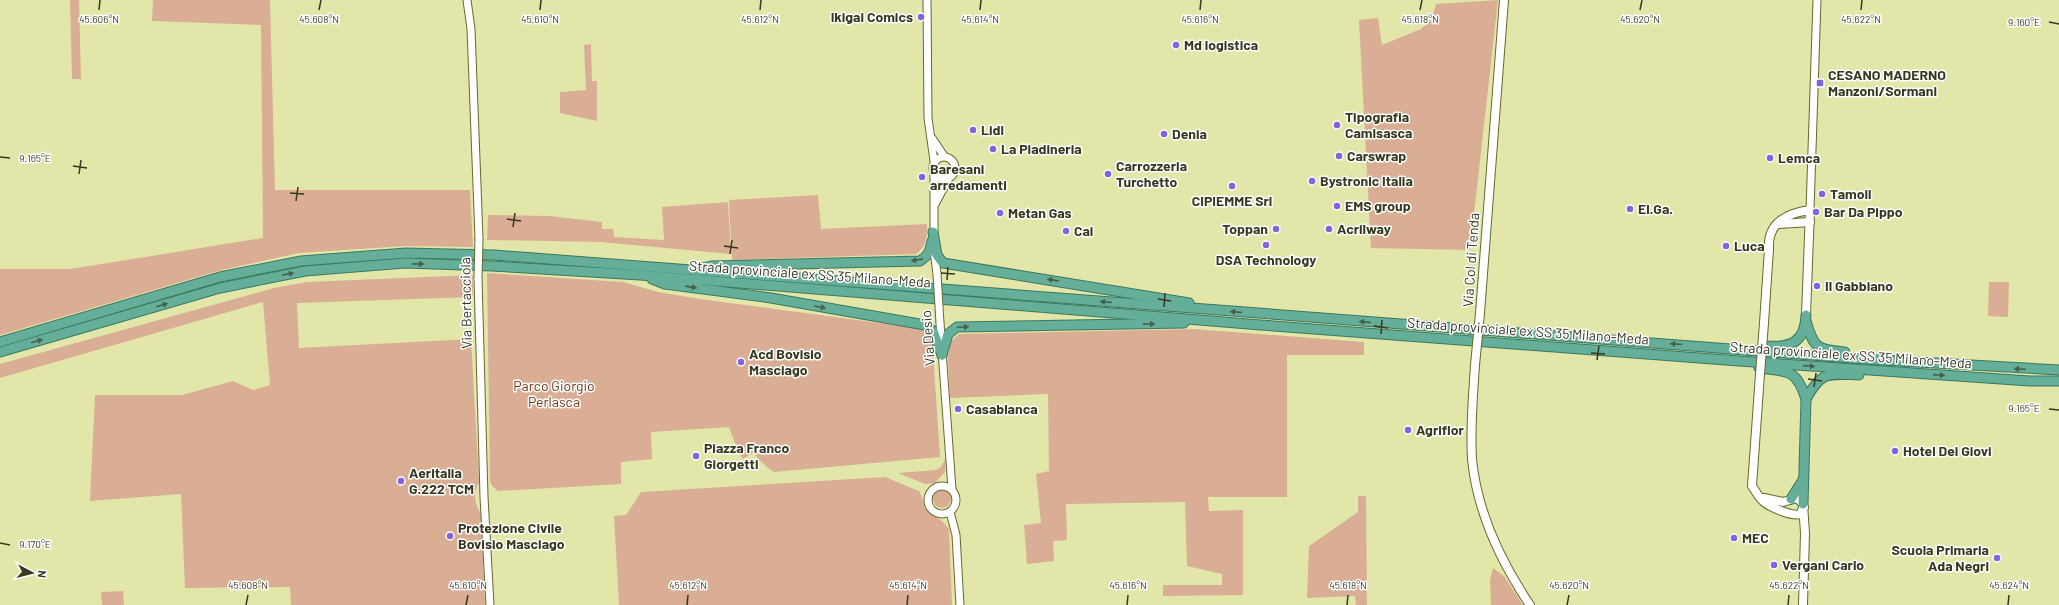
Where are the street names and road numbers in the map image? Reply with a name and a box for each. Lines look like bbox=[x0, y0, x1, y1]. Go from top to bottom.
street label: Via Col di Tenda bbox=[1459, 212, 1482, 308]
street label: Via Bertacciola bbox=[456, 257, 475, 349]
street label: Strada provinciale ex SS 35 Milano-Meda bbox=[689, 257, 931, 290]
street label: Via Desio bbox=[917, 310, 938, 366]
street label: Strada provinciale ex SS 35 Milano-Meda bbox=[1407, 314, 1649, 347]
street label: Strada provinciale ex SS 35 Milano-Meda bbox=[1730, 338, 1972, 371]

